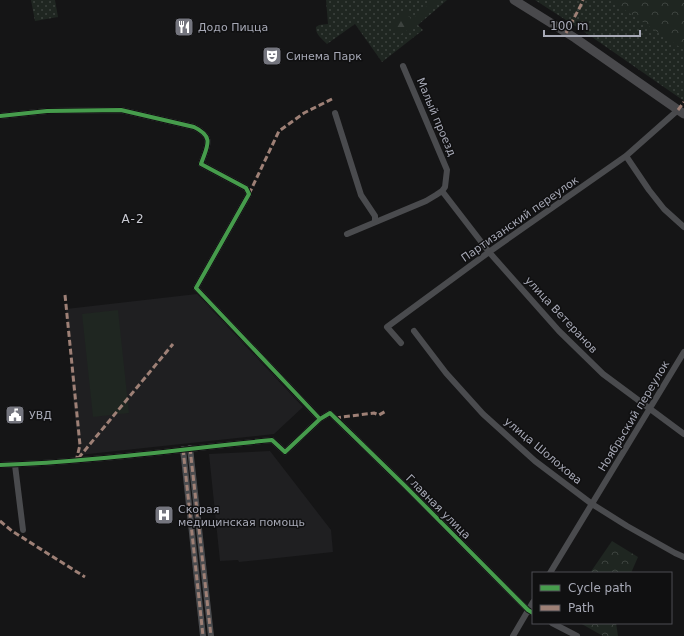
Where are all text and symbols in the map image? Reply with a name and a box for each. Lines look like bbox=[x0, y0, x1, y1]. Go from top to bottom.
scale bar bbox=[544, 12, 640, 38]
restaurant icon: Додо Пицца bbox=[173, 16, 195, 38]
text: 100 m bbox=[550, 19, 588, 33]
place label: Додо Пицца bbox=[198, 21, 268, 34]
theatre icon: Синема Парк bbox=[261, 45, 283, 67]
place label: Синема Парк bbox=[286, 50, 362, 63]
street label: Малый проезд bbox=[414, 76, 458, 158]
street label: Партизанский переулок bbox=[459, 173, 582, 265]
district label: А-2 bbox=[121, 212, 145, 226]
street label: улица Ветеранов bbox=[522, 274, 600, 356]
street label: Ноябрьский переулок bbox=[596, 358, 672, 474]
public building icon: УВД bbox=[4, 404, 26, 426]
place label: УВД bbox=[29, 409, 52, 422]
street label: улица Шолохова bbox=[502, 415, 584, 487]
street label: Главная улица bbox=[403, 472, 473, 542]
place label: Скорая медицинская помощь bbox=[178, 503, 305, 529]
hospital icon: Скорая медицинская помощь bbox=[153, 504, 175, 526]
legend bbox=[532, 572, 672, 624]
text: Cycle path bbox=[568, 581, 632, 595]
text: Path bbox=[568, 601, 594, 615]

